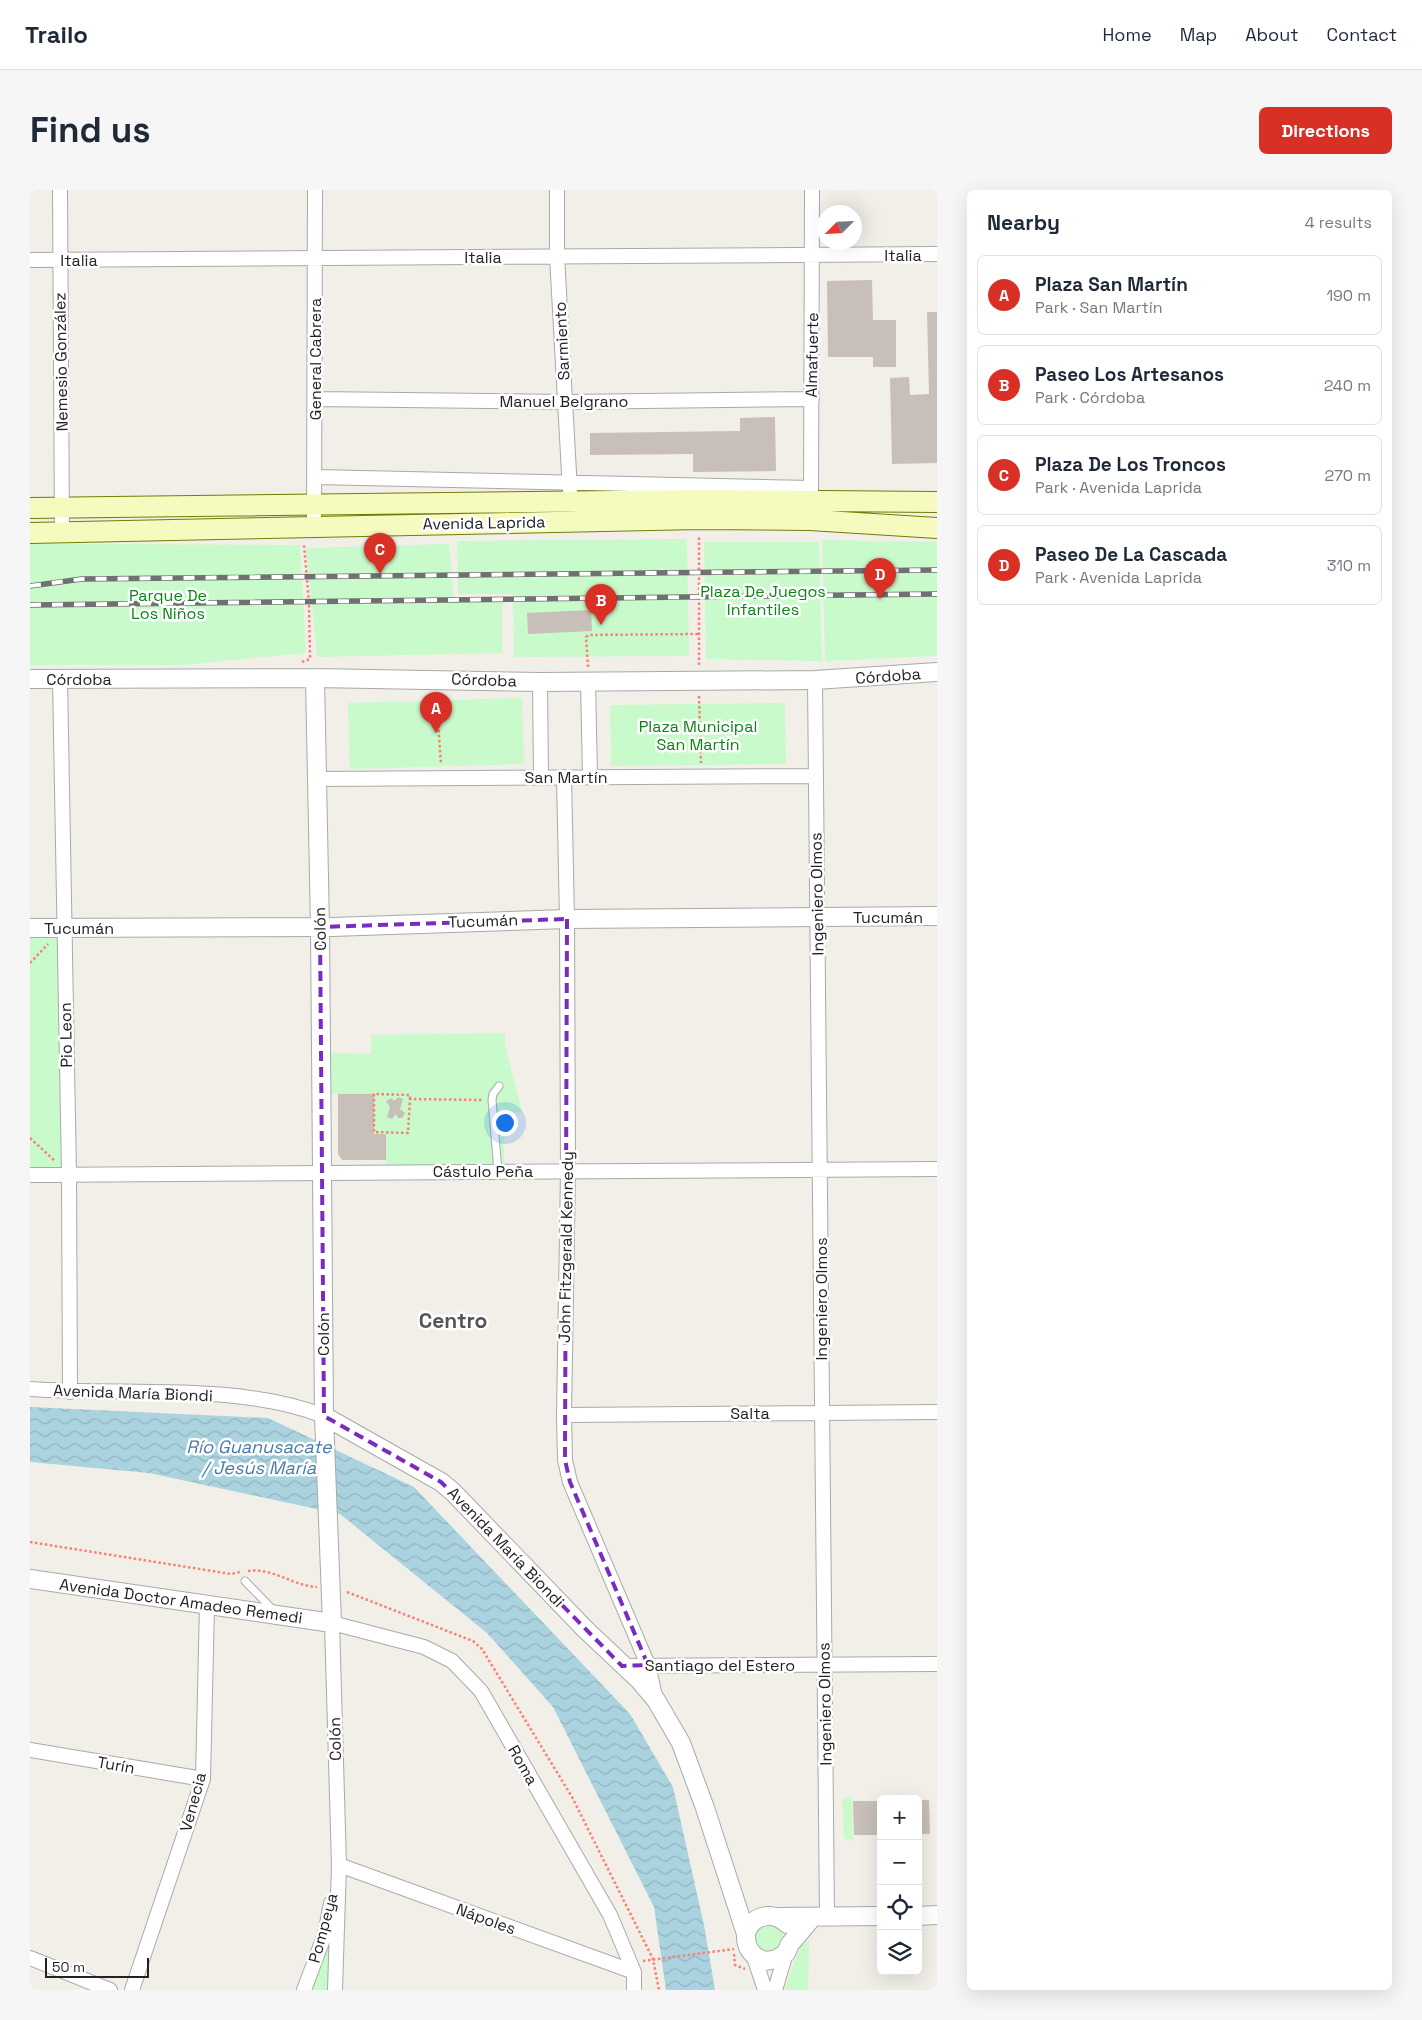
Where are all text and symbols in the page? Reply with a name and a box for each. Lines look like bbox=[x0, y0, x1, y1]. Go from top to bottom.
text: Trailo bbox=[25, 19, 88, 50]
text: Home bbox=[1103, 23, 1152, 46]
text: Map bbox=[1180, 23, 1217, 46]
text: About bbox=[1245, 23, 1299, 46]
text: Contact bbox=[1327, 23, 1397, 46]
button: Directions bbox=[1259, 107, 1392, 154]
text: Find us bbox=[30, 108, 151, 152]
north arrow bbox=[817, 205, 862, 250]
text: Nearby bbox=[987, 209, 1060, 236]
text: 4 results bbox=[1305, 212, 1372, 233]
street label: Italia bbox=[884, 245, 922, 266]
street label: Italia bbox=[464, 247, 502, 268]
street label: Italia bbox=[60, 250, 98, 271]
text: Plaza San Martín bbox=[1035, 272, 1188, 297]
text: A bbox=[999, 285, 1009, 306]
text: 190 m bbox=[1326, 285, 1371, 306]
street label: Nemesio González bbox=[49, 292, 73, 432]
text: Park · San Martín bbox=[1035, 297, 1163, 318]
street label: General Cabrera bbox=[305, 298, 326, 420]
street label: Sarmiento bbox=[549, 301, 575, 381]
street label: Almafuerte bbox=[801, 312, 823, 398]
text: Paseo Los Artesanos bbox=[1035, 362, 1224, 387]
text: B bbox=[999, 375, 1009, 396]
text: 240 m bbox=[1324, 375, 1371, 396]
text: Park · Córdoba bbox=[1035, 387, 1145, 408]
street label: Manuel Belgrano bbox=[500, 391, 628, 412]
text: Plaza De Los Troncos bbox=[1035, 452, 1226, 477]
text: C bbox=[999, 465, 1009, 486]
text: 270 m bbox=[1324, 465, 1371, 486]
text: Park · Avenida Laprida bbox=[1035, 477, 1202, 498]
street label: Avenida Laprida bbox=[423, 511, 545, 535]
pin: C bbox=[364, 533, 396, 574]
text: Paseo De La Cascada bbox=[1035, 542, 1227, 567]
text: D bbox=[999, 555, 1009, 576]
text: 310 m bbox=[1327, 555, 1371, 576]
pin: D bbox=[864, 558, 896, 599]
text: Park · Avenida Laprida bbox=[1035, 567, 1202, 588]
park label: Plaza De Juegos Infantiles bbox=[700, 581, 826, 620]
pin: B bbox=[585, 584, 617, 625]
park label: Parque De Los Niños bbox=[129, 585, 207, 624]
street label: Córdoba bbox=[855, 663, 921, 689]
street label: Córdoba bbox=[451, 668, 517, 692]
street label: Córdoba bbox=[46, 669, 112, 690]
pin: A bbox=[420, 692, 452, 733]
park label: Plaza Municipal San Martín bbox=[639, 716, 757, 755]
street label: San Martín bbox=[524, 767, 608, 788]
street label: Ingeniero Olmos bbox=[805, 832, 829, 956]
street label: Colón bbox=[309, 907, 331, 951]
street label: Tucumán bbox=[853, 907, 923, 928]
street label: Tucumán bbox=[448, 909, 518, 933]
street label: Tucumán bbox=[44, 918, 114, 939]
street label: Pio Leon bbox=[55, 1002, 77, 1068]
your location bbox=[492, 1110, 518, 1136]
street label: John Fitzgerald Kennedy bbox=[554, 1151, 578, 1343]
street label: Cástulo Peña bbox=[433, 1161, 533, 1182]
street label: Ingeniero Olmos bbox=[811, 1237, 832, 1361]
district label: Centro bbox=[419, 1307, 487, 1334]
street label: Colón bbox=[313, 1312, 334, 1356]
street label: Avenida María Biondi bbox=[53, 1380, 213, 1406]
street label: Salta bbox=[730, 1403, 770, 1424]
water label: Río Guanusacate / Jesús María bbox=[186, 1435, 333, 1479]
street label: Avenida María Biondi bbox=[443, 1482, 569, 1612]
street label: Avenida Doctor Amadeo Remedi bbox=[58, 1574, 304, 1628]
street label: Ingeniero Olmos bbox=[813, 1642, 837, 1766]
street label: Santiago del Estero bbox=[645, 1655, 795, 1676]
street label: Colón bbox=[324, 1717, 346, 1761]
street label: Roma bbox=[503, 1741, 543, 1789]
street label: Turín bbox=[96, 1751, 136, 1779]
street label: Venecia bbox=[175, 1770, 211, 1834]
map controls bbox=[877, 1795, 922, 1975]
button: + bbox=[877, 1795, 922, 1840]
button: − bbox=[877, 1840, 922, 1885]
button: locate bbox=[877, 1885, 922, 1930]
street label: Pompeya bbox=[304, 1891, 342, 1965]
street label: Nápoles bbox=[453, 1899, 519, 1939]
button: layers bbox=[877, 1930, 922, 1975]
scale bar bbox=[45, 1955, 149, 1978]
text: 50 m bbox=[52, 1958, 85, 1976]

